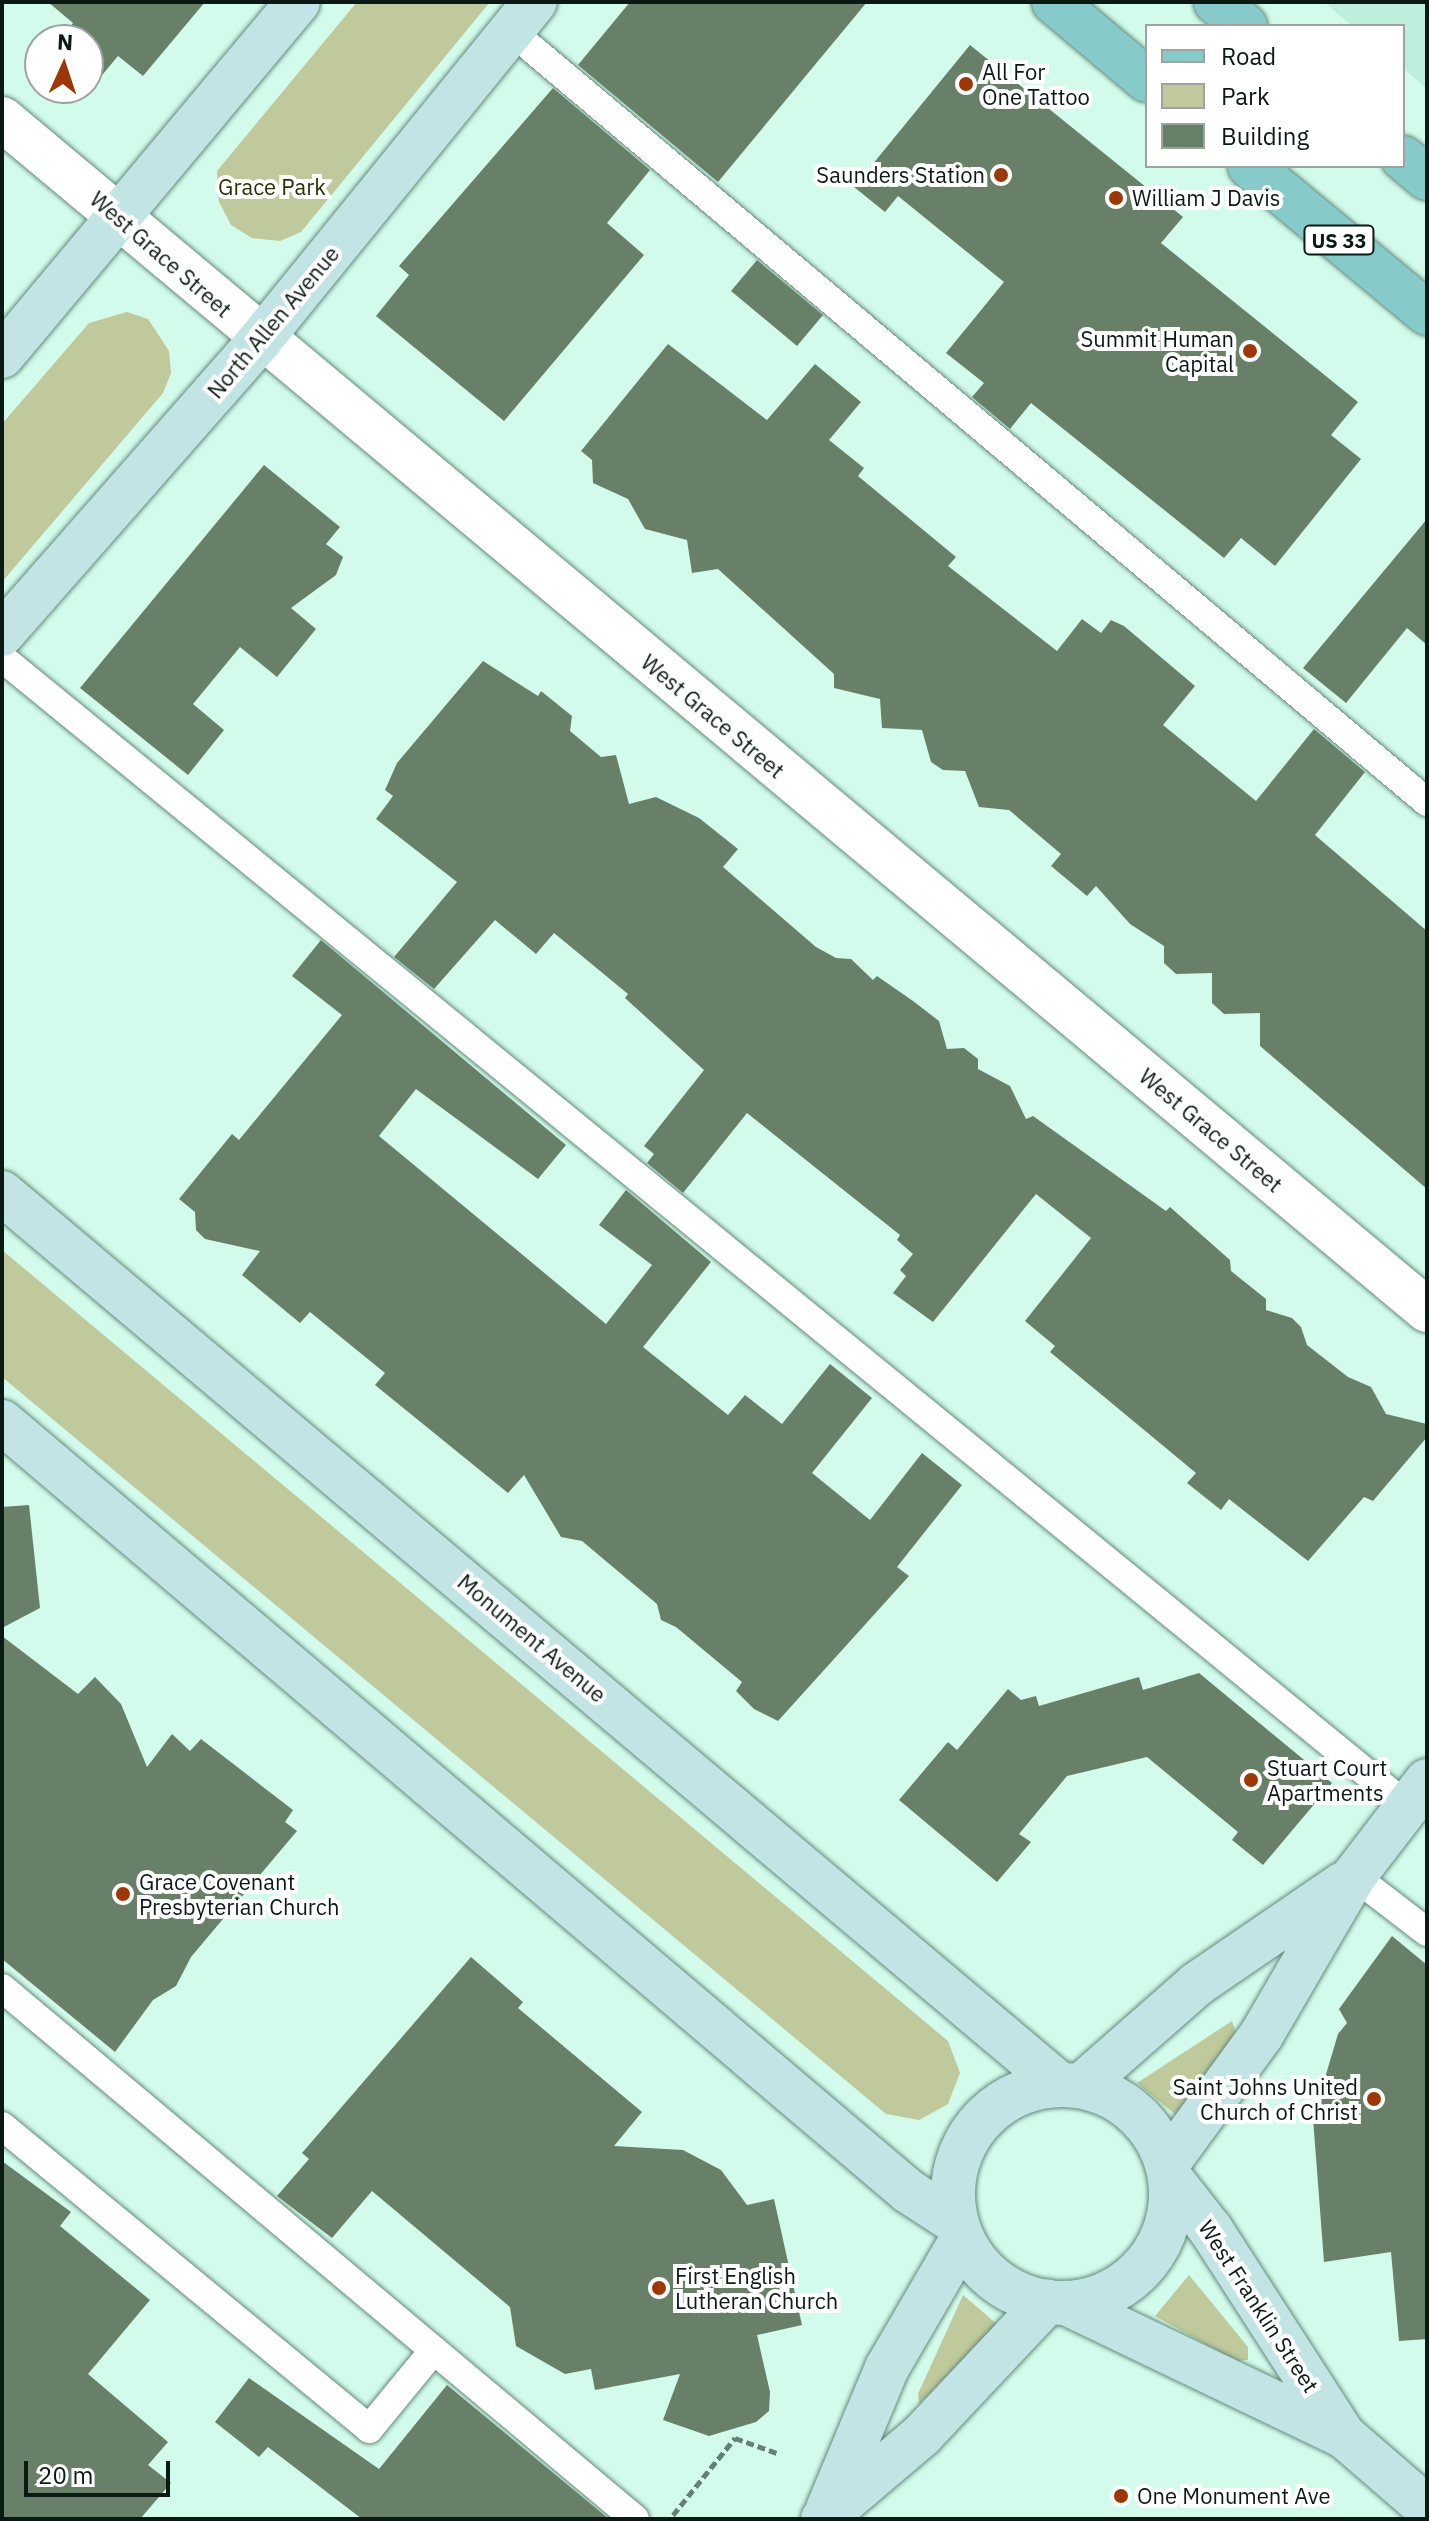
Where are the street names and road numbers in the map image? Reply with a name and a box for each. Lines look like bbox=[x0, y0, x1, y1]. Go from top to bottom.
street label: West Grace Street bbox=[85, 186, 237, 322]
road number: US 33 bbox=[1303, 224, 1375, 256]
street label: North Allen Avenue bbox=[202, 240, 344, 404]
street label: West Grace Street bbox=[636, 649, 790, 783]
street label: West Grace Street bbox=[1134, 1063, 1288, 1197]
street label: Monument Avenue bbox=[453, 1568, 611, 1708]
street label: West Franklin Street bbox=[1193, 2215, 1325, 2397]

